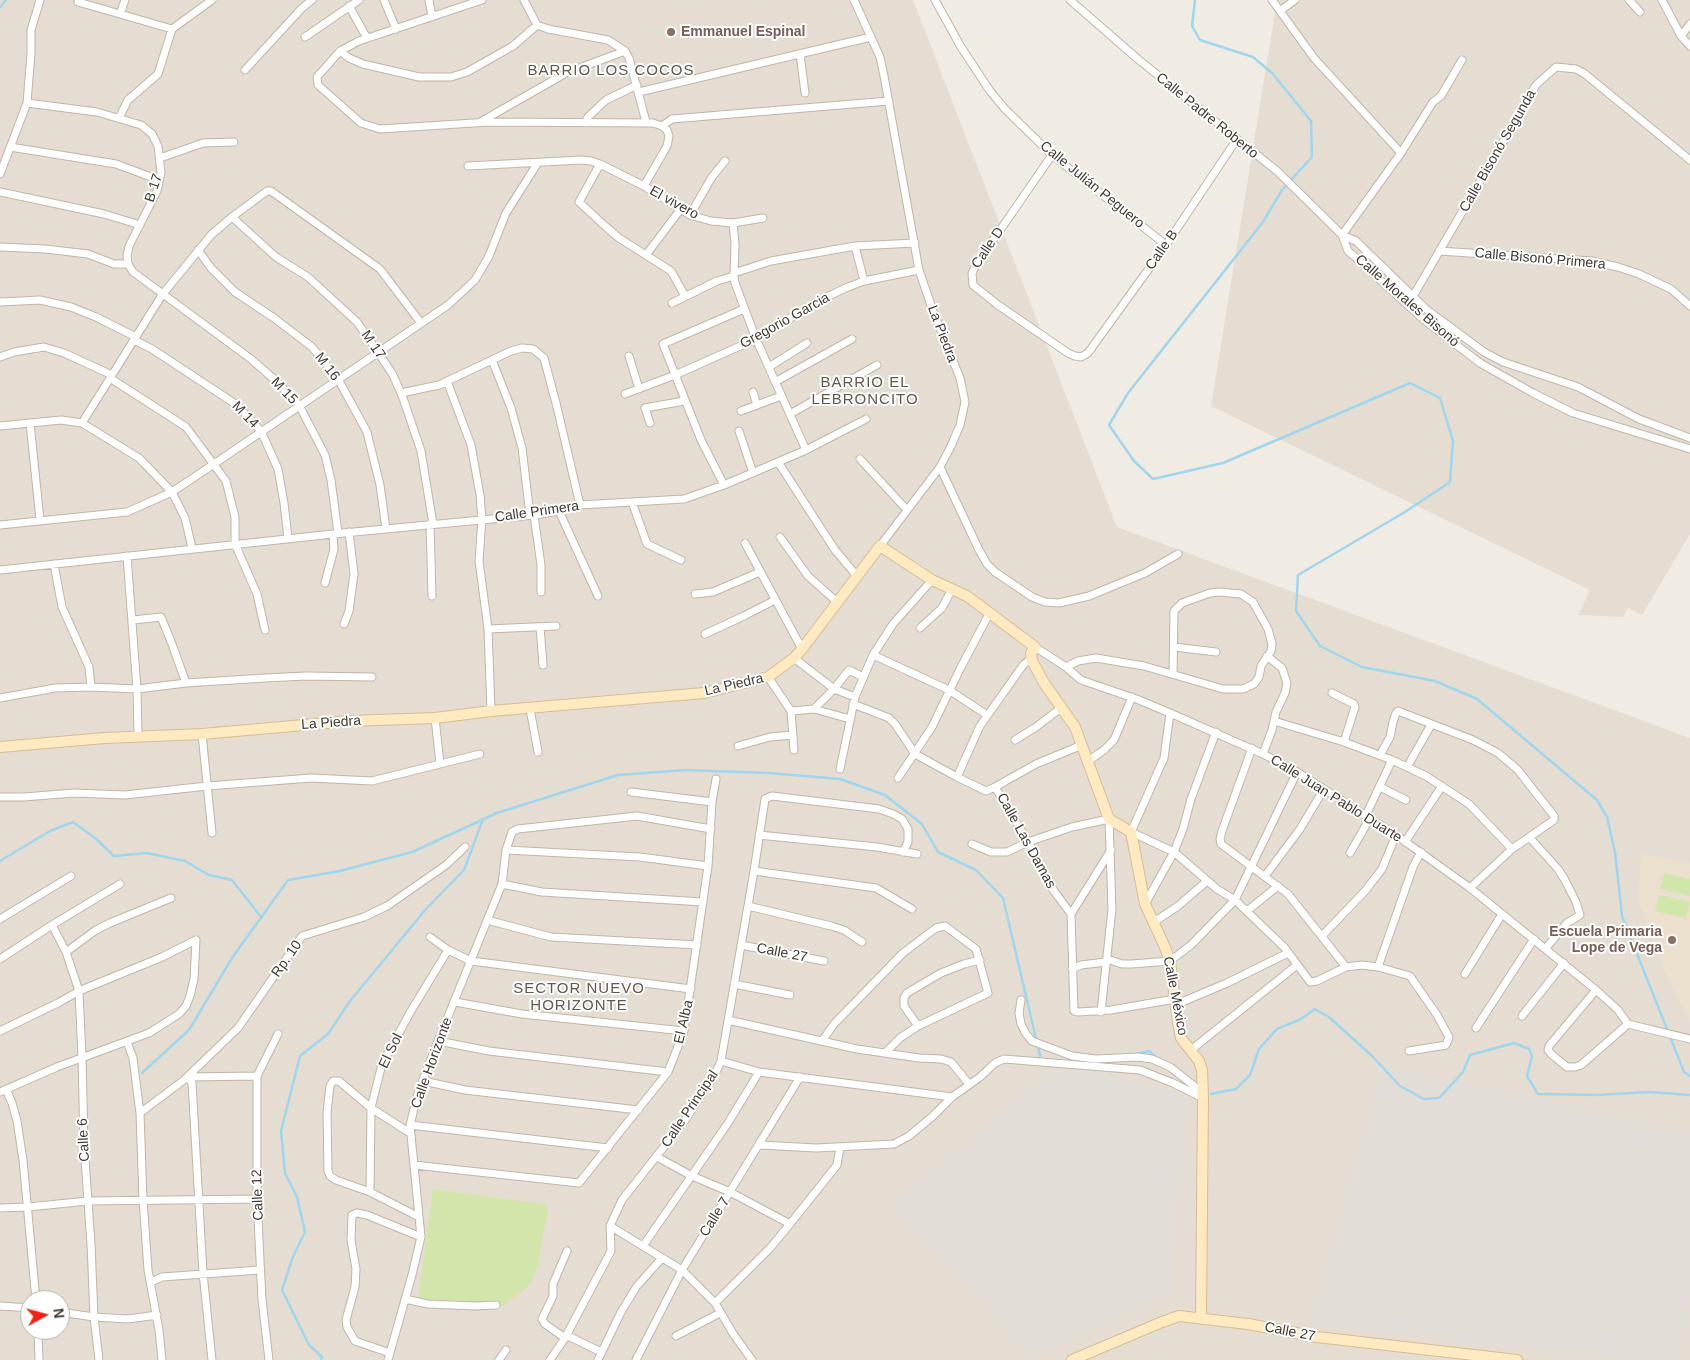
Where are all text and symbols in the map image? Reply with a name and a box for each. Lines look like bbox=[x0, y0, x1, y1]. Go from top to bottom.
place label: Emmanuel Espinal bbox=[681, 24, 805, 40]
marker: Emmanuel Espinal bbox=[665, 26, 677, 38]
district label: BARRIO LOS COCOS bbox=[526, 62, 696, 80]
street label: Calle Padre Roberto bbox=[1152, 70, 1262, 162]
street label: Calle Bisonó Segunda bbox=[1456, 87, 1540, 215]
street label: Calle Julián Peguero bbox=[1037, 138, 1147, 232]
street label: B 17 bbox=[142, 172, 166, 204]
street label: El vivero bbox=[646, 183, 702, 223]
street label: Calle D bbox=[968, 224, 1008, 272]
street label: Calle B bbox=[1142, 227, 1182, 273]
street label: Calle Bisonó Primera bbox=[1474, 245, 1606, 273]
street label: Calle Morales Bisonó bbox=[1352, 251, 1462, 351]
street label: Gregorio Garcia bbox=[737, 290, 833, 352]
street label: La Piedra bbox=[923, 303, 961, 365]
street label: M 17 bbox=[357, 327, 389, 363]
street label: M 16 bbox=[311, 350, 343, 384]
street label: M 15 bbox=[267, 374, 301, 408]
district label: BARRIO EL LEBRONCITO bbox=[810, 374, 920, 409]
street label: M 14 bbox=[228, 398, 262, 432]
street label: Calle Primera bbox=[494, 498, 580, 526]
street label: La Piedra bbox=[703, 670, 765, 700]
street label: La Piedra bbox=[301, 713, 361, 733]
street label: Calle Juan Pablo Duarte bbox=[1267, 752, 1405, 846]
street label: Calle Las Damas bbox=[993, 790, 1059, 892]
place label: Escuela Primaria Lope de Vega bbox=[1549, 924, 1662, 956]
marker: Escuela Primaria Lope de Vega bbox=[1666, 934, 1678, 946]
street label: Rp. 10 bbox=[268, 937, 306, 981]
street label: Calle 27 bbox=[755, 940, 809, 966]
street label: Calle México bbox=[1159, 955, 1191, 1037]
district label: SECTOR NUEVO HORIZONTE bbox=[512, 980, 646, 1015]
street label: El Alba bbox=[671, 998, 697, 1046]
street label: Calle Horizonte bbox=[408, 1015, 456, 1111]
street label: El Sol bbox=[375, 1031, 407, 1071]
street label: Calle Principal bbox=[658, 1067, 722, 1151]
street label: Calle 6 bbox=[74, 1118, 94, 1162]
street label: Calle 12 bbox=[249, 1169, 267, 1221]
street label: Calle 7 bbox=[696, 1194, 734, 1240]
north arrow bbox=[20, 1290, 70, 1340]
text: N bbox=[50, 1307, 67, 1319]
street label: Calle 27 bbox=[1263, 1319, 1317, 1345]

